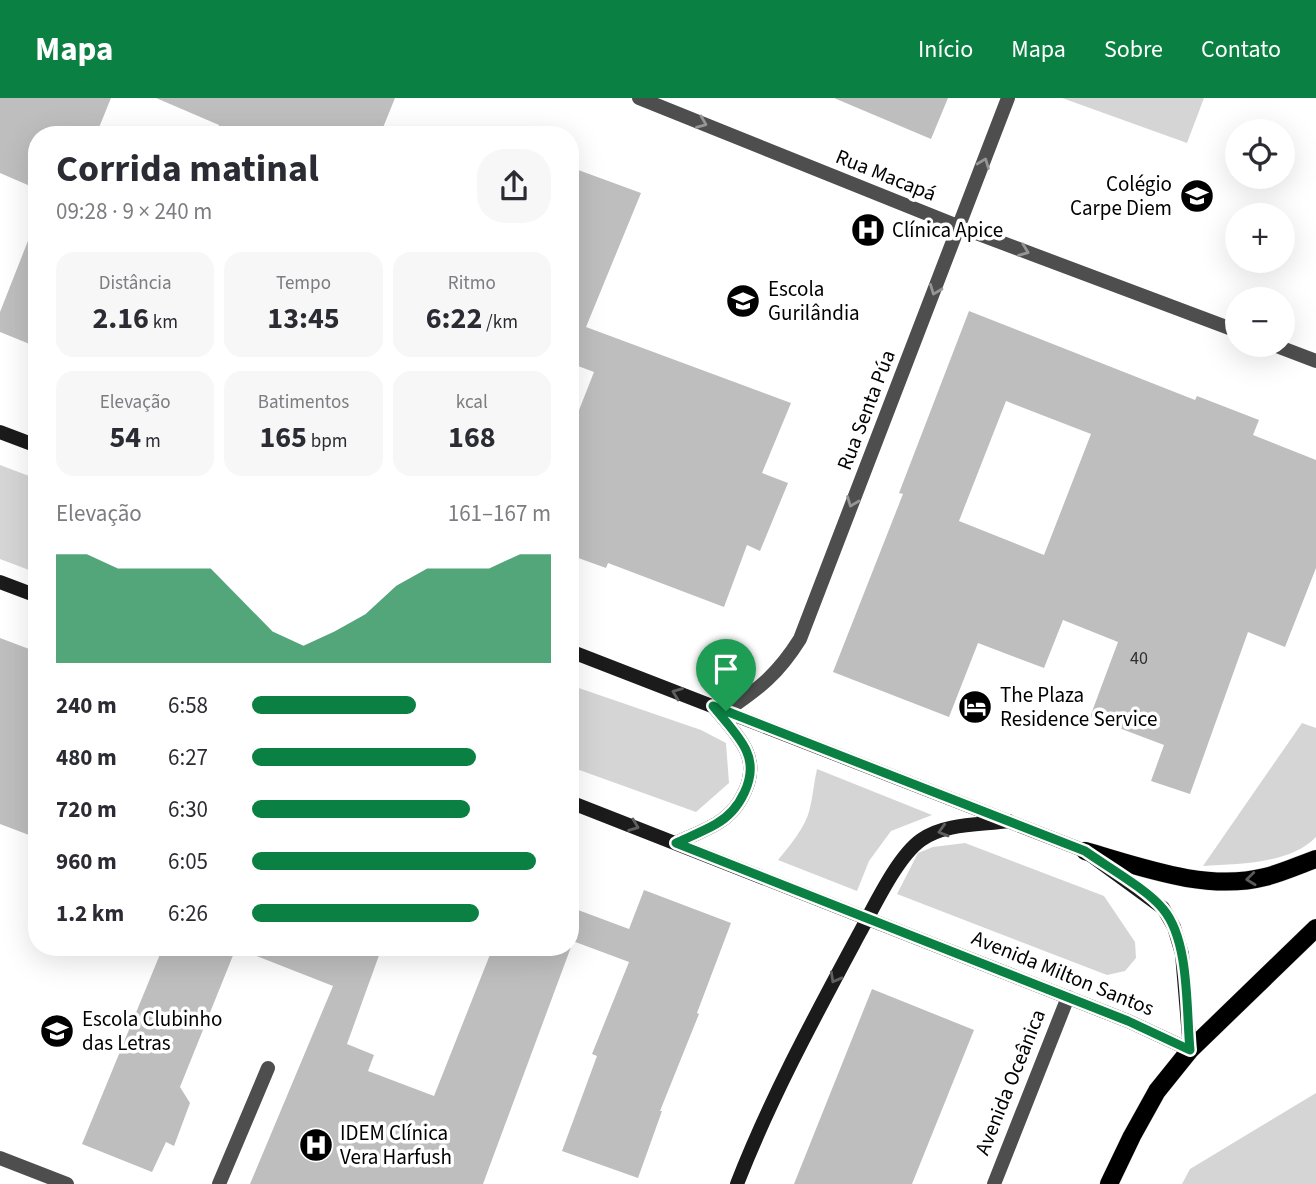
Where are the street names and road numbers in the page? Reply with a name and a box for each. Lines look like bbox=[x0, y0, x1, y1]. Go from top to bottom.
street label: Rua Macapá bbox=[831, 141, 941, 209]
street label: Rua Senta Púa bbox=[829, 346, 903, 474]
street label: Avenida Milton Santos bbox=[967, 923, 1159, 1023]
street label: Avenida Oceânica bbox=[967, 1005, 1053, 1159]

